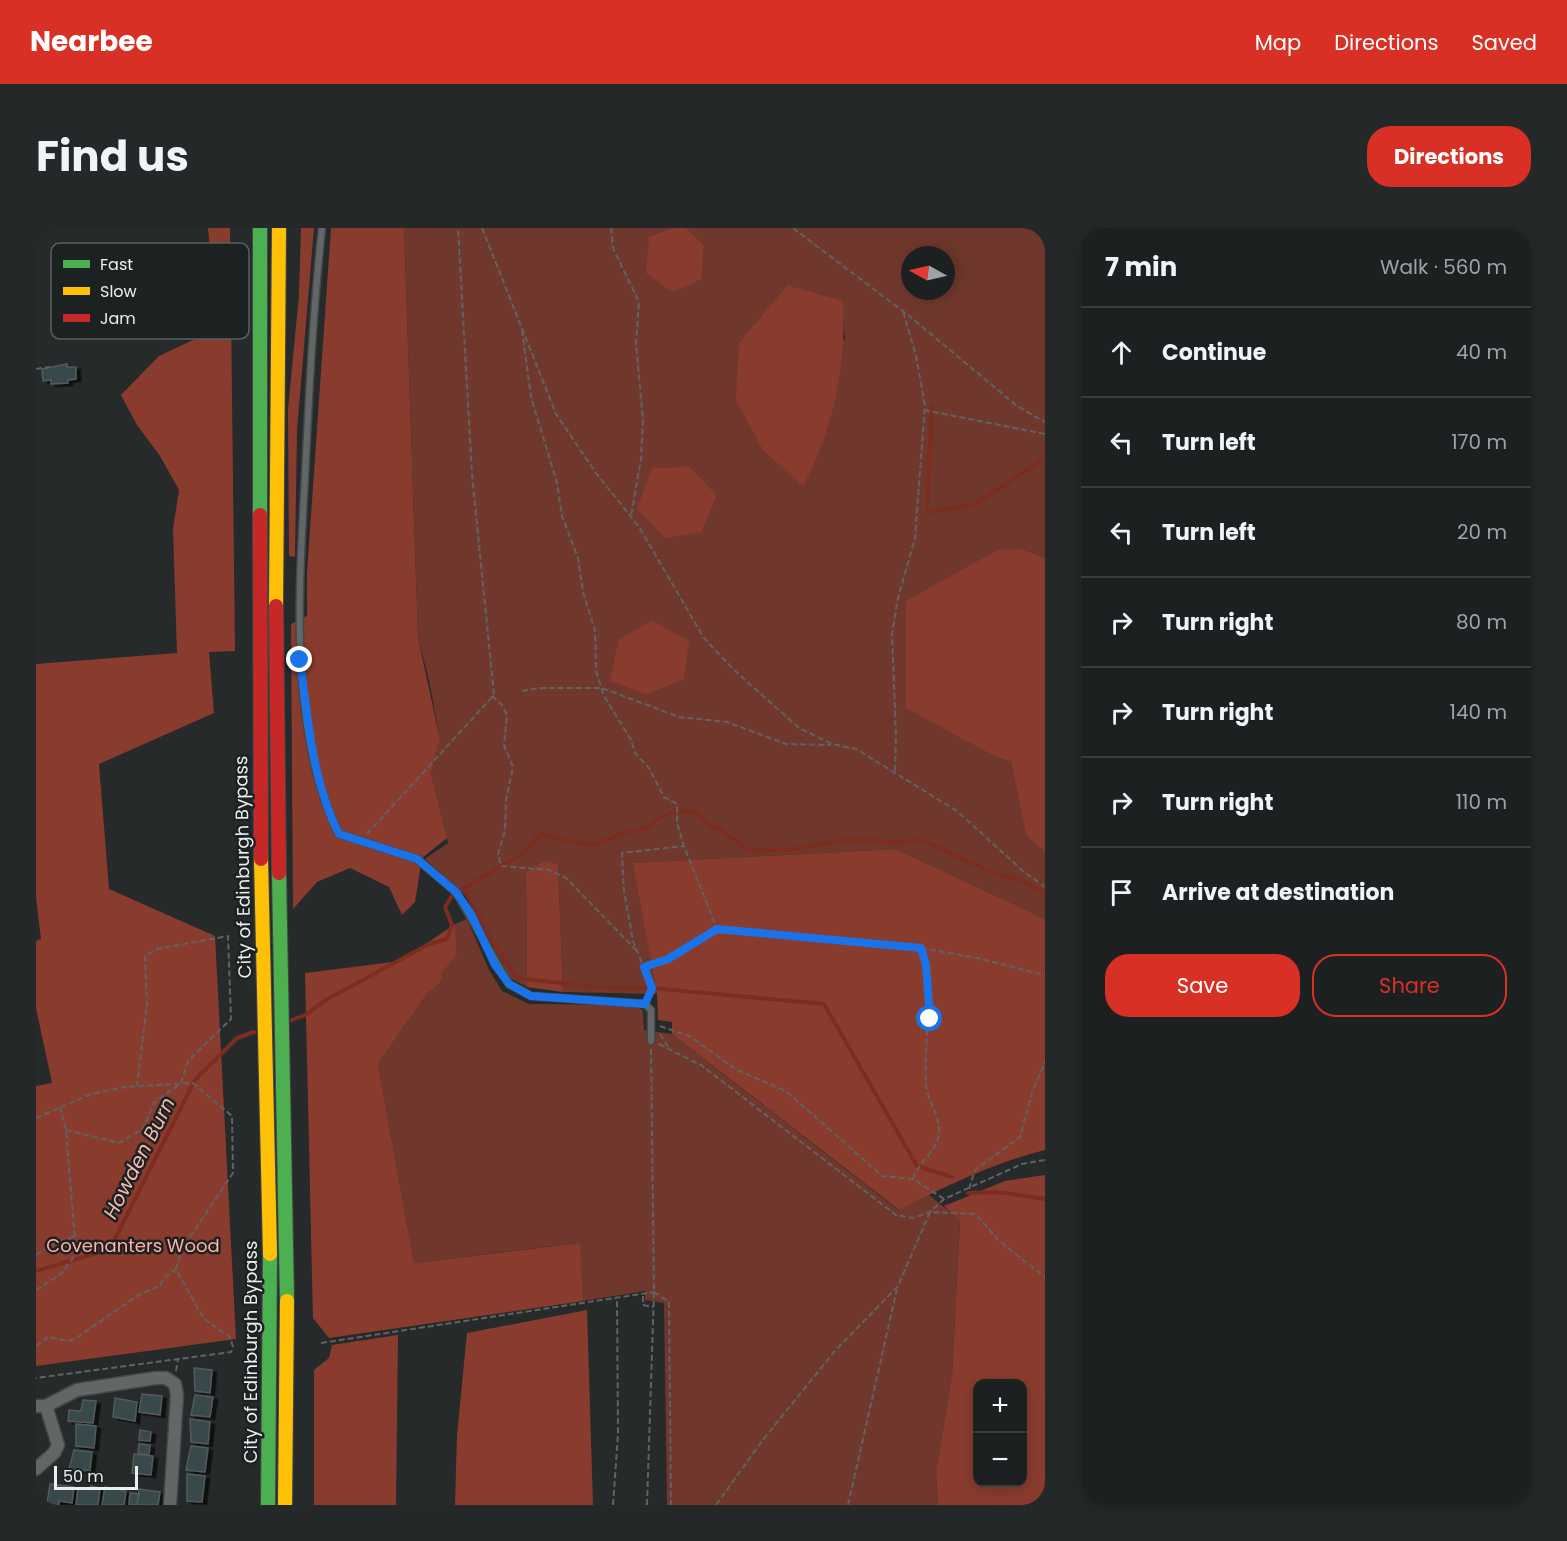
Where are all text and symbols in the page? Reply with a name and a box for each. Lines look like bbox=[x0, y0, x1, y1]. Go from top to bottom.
text: Nearbee bbox=[30, 22, 153, 61]
text: Map bbox=[1255, 28, 1301, 57]
text: Directions bbox=[1334, 28, 1438, 57]
text: Saved bbox=[1471, 28, 1537, 57]
button: Directions bbox=[1367, 126, 1531, 187]
text: Find us bbox=[36, 127, 189, 186]
legend bbox=[51, 243, 249, 339]
north arrow bbox=[901, 246, 955, 300]
text: 7 min bbox=[1105, 249, 1177, 285]
text: Fast bbox=[100, 253, 133, 276]
text: Walk · 560 m bbox=[1380, 253, 1507, 281]
text: Slow bbox=[100, 280, 137, 303]
text: Jam bbox=[100, 307, 136, 330]
icon: ahead bbox=[1105, 336, 1138, 369]
text: Continue bbox=[1162, 337, 1266, 368]
text: 40 m bbox=[1456, 338, 1507, 366]
icon: left bbox=[1105, 426, 1138, 459]
text: Turn left bbox=[1162, 427, 1256, 458]
text: 170 m bbox=[1451, 428, 1507, 456]
icon: left bbox=[1105, 516, 1138, 549]
text: Turn left bbox=[1162, 517, 1256, 548]
text: 20 m bbox=[1457, 518, 1507, 546]
icon: right bbox=[1105, 606, 1138, 639]
text: Turn right bbox=[1162, 607, 1273, 638]
text: 80 m bbox=[1456, 608, 1507, 636]
route end bbox=[286, 646, 312, 672]
icon: right bbox=[1105, 696, 1138, 729]
text: Turn right bbox=[1162, 697, 1273, 728]
text: 140 m bbox=[1450, 698, 1507, 726]
street label: City of Edinburgh Bypass bbox=[228, 756, 257, 979]
icon: right bbox=[1105, 786, 1138, 819]
text: Turn right bbox=[1162, 787, 1273, 818]
text: 110 m bbox=[1456, 788, 1507, 816]
icon: arrive bbox=[1105, 876, 1138, 909]
text: Arrive at destination bbox=[1162, 877, 1394, 908]
button: Save bbox=[1105, 954, 1300, 1017]
button: Share bbox=[1312, 954, 1507, 1017]
route start bbox=[916, 1005, 942, 1031]
water label: Howden Burn bbox=[96, 1092, 182, 1224]
park label: Covenanters Wood bbox=[46, 1233, 220, 1258]
street label: City of Edinburgh Bypass bbox=[238, 1241, 263, 1463]
map controls bbox=[973, 1379, 1027, 1487]
button: + bbox=[973, 1379, 1027, 1433]
button: − bbox=[973, 1433, 1027, 1487]
scale bar bbox=[54, 1463, 138, 1490]
text: 50 m bbox=[63, 1465, 104, 1488]

